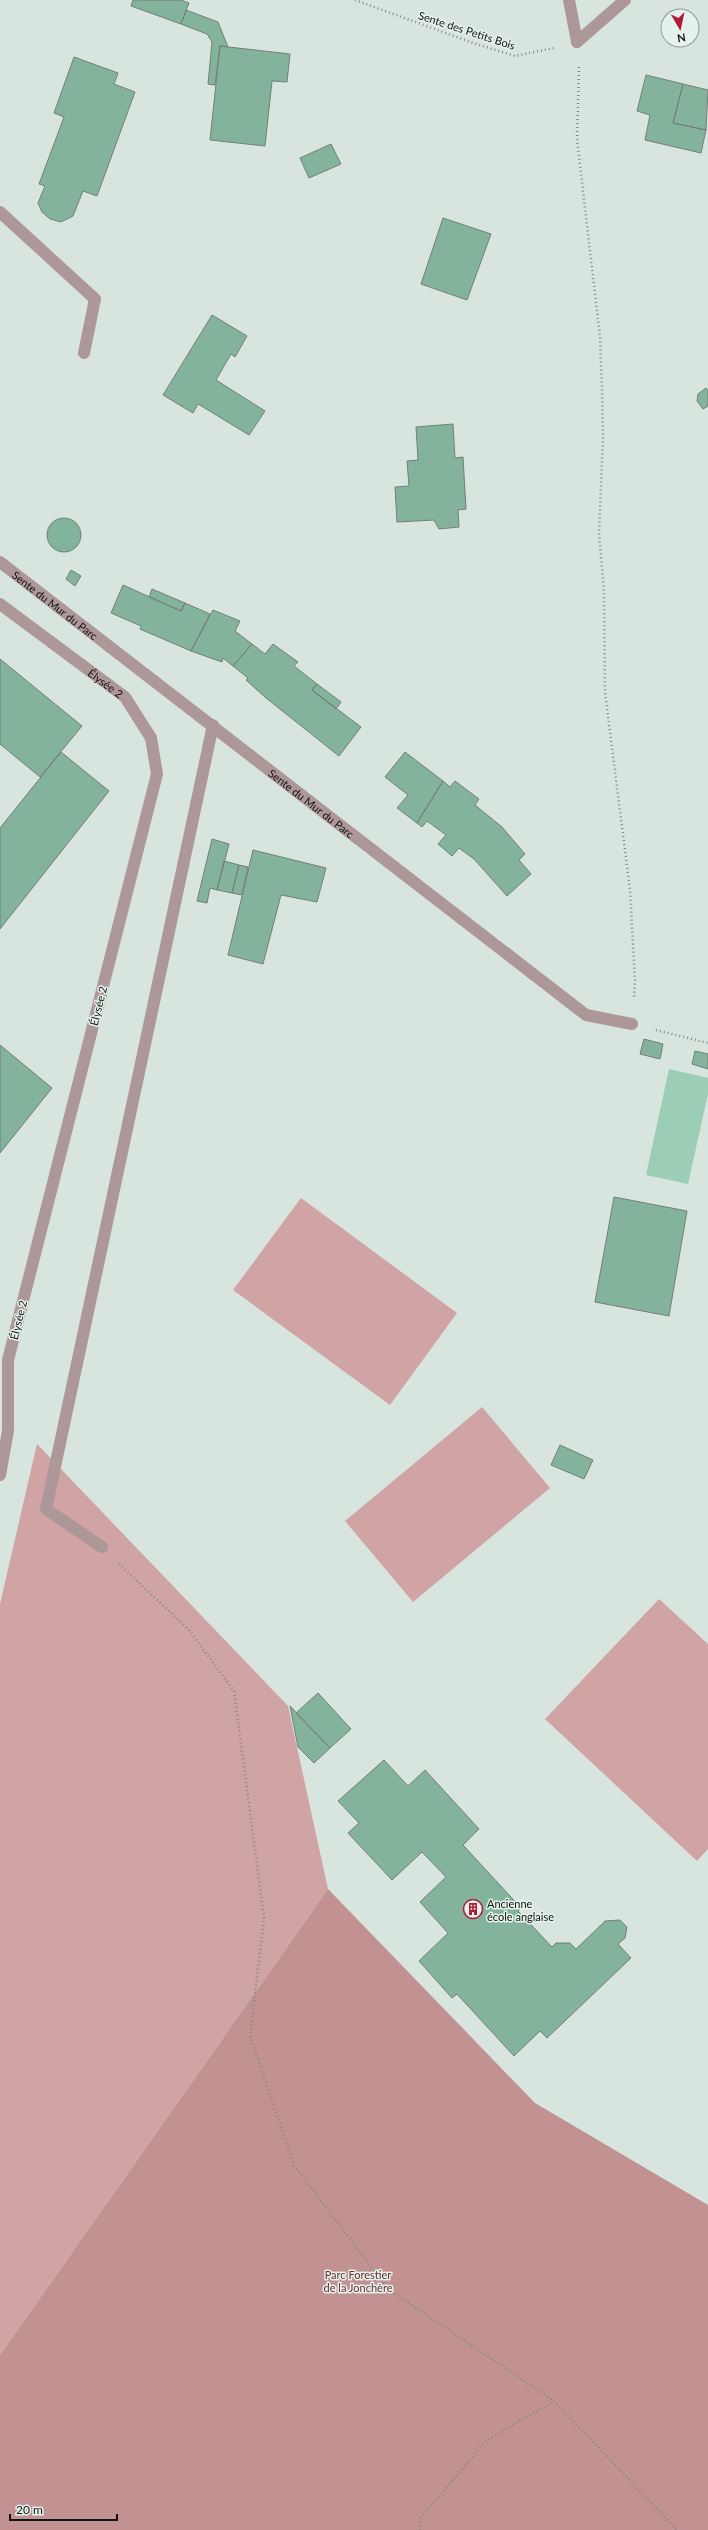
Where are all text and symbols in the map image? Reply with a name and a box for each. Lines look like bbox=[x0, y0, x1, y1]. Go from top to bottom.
street label: Sente des Petits Bois bbox=[417, 8, 517, 52]
north arrow bbox=[660, 8, 700, 48]
text: N bbox=[676, 31, 687, 45]
street label: Sente du Mur du Parc bbox=[10, 568, 101, 642]
street label: Élysée 2 bbox=[86, 666, 126, 700]
street label: Sente du Mur du Parc bbox=[266, 766, 357, 840]
street label: Élysée 2 bbox=[87, 985, 109, 1027]
street label: Élysée 2 bbox=[7, 1299, 29, 1341]
place label: Ancienne école anglaise bbox=[487, 1897, 554, 1923]
building icon: Ancienne école anglaise bbox=[462, 1898, 484, 1920]
park label: Parc Forestier de la Jonchère bbox=[324, 2268, 393, 2294]
scale bar bbox=[10, 2496, 117, 2522]
text: 20 m bbox=[16, 2502, 43, 2517]

